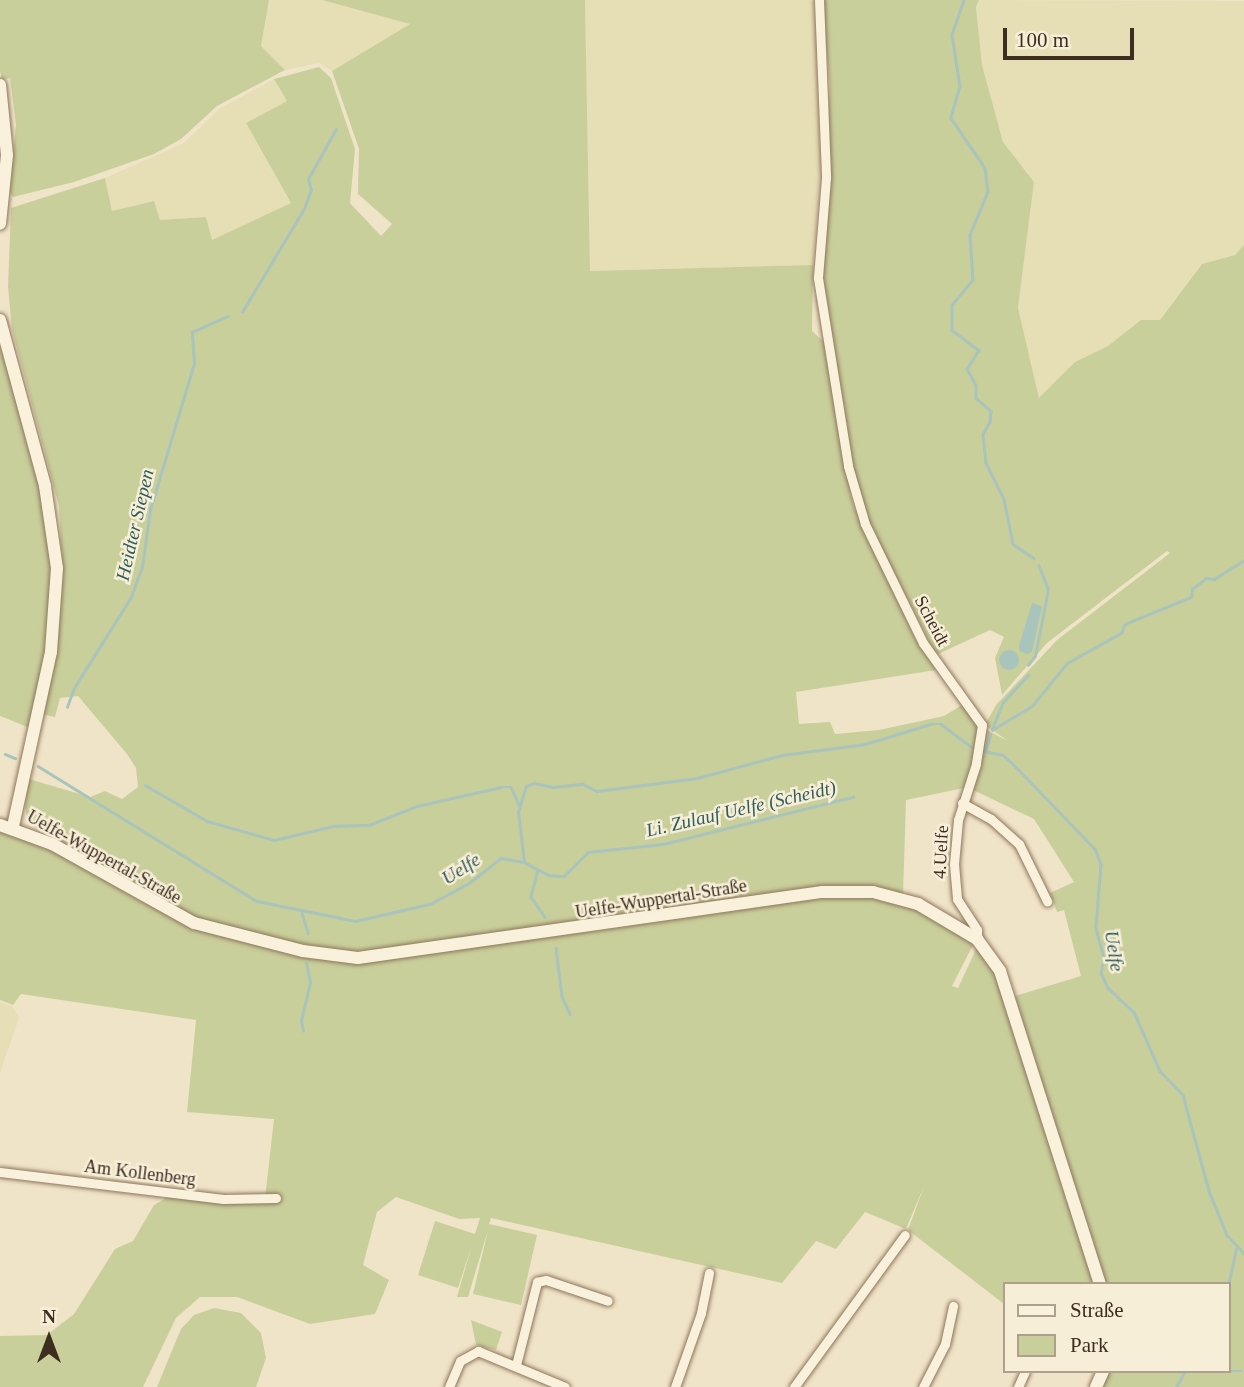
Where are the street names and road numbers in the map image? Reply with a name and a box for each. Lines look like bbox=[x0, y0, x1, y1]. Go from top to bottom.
street label: Scheidt bbox=[910, 592, 954, 650]
street label: Uelfe-Wuppertal-Straße bbox=[23, 806, 185, 908]
street label: 4.Uelfe bbox=[929, 825, 953, 879]
street label: Uelfe-Wuppertal-Straße bbox=[574, 875, 748, 923]
street label: Am Kollenberg bbox=[83, 1155, 197, 1191]

